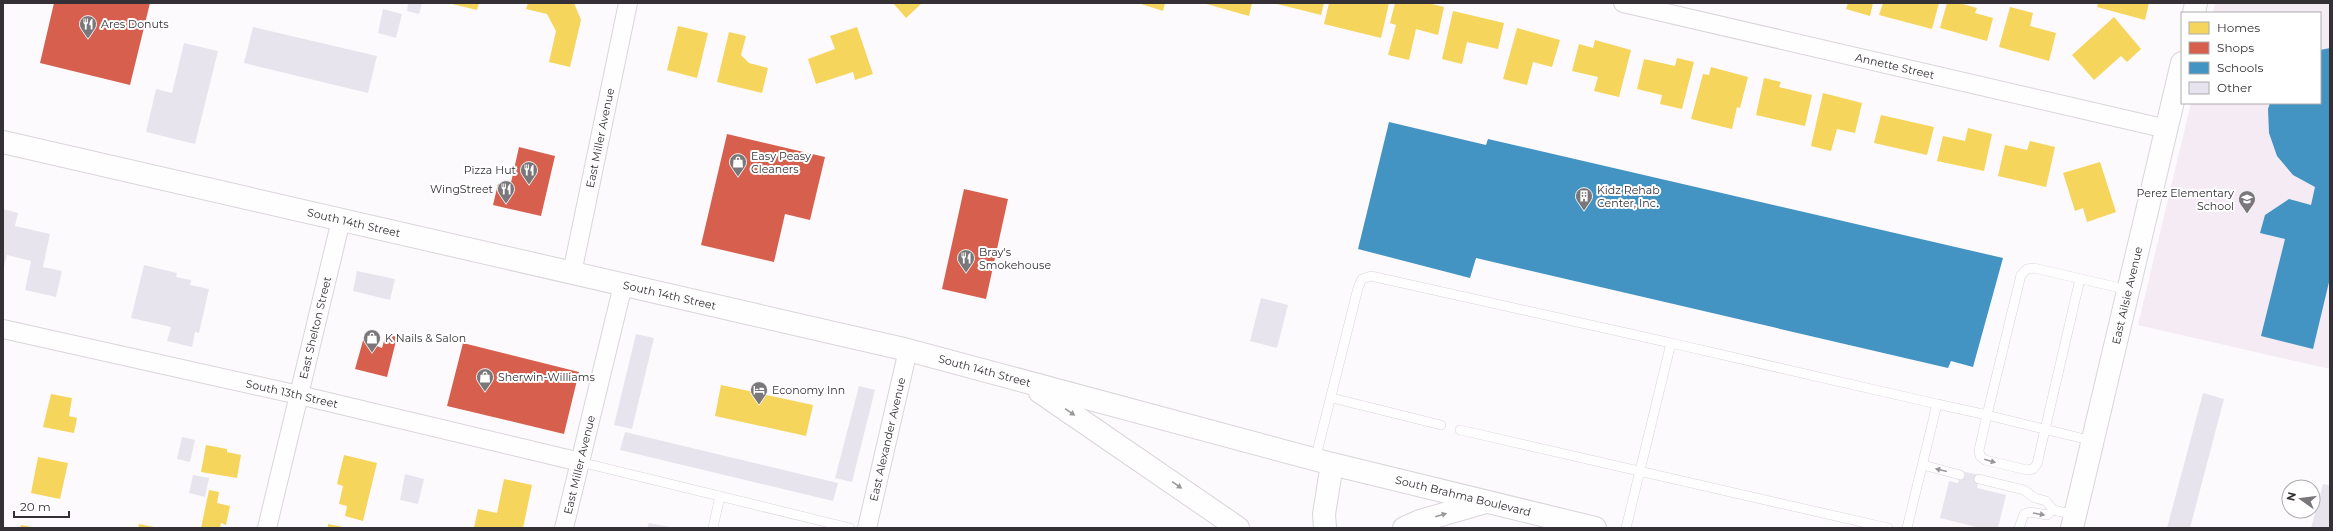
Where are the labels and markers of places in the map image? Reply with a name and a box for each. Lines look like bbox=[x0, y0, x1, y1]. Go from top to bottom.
restaurant icon: Ares Donuts bbox=[78, 14, 98, 39]
place label: Ares Donuts bbox=[101, 17, 169, 31]
place label: Easy Peasy Cleaners bbox=[751, 149, 811, 176]
shop icon: Easy Peasy Cleaners bbox=[728, 152, 748, 177]
restaurant icon: Pizza Hut bbox=[519, 160, 539, 185]
place label: Pizza Hut bbox=[464, 163, 517, 177]
restaurant icon: WingStreet bbox=[496, 179, 516, 204]
place label: WingStreet bbox=[430, 182, 494, 196]
place label: Kidz Rehab Center, Inc. bbox=[1597, 183, 1660, 210]
building icon: Kidz Rehab Center, Inc. bbox=[1574, 186, 1594, 211]
place label: Perez Elementary School bbox=[2136, 186, 2234, 213]
school or university icon: Perez Elementary School bbox=[2237, 189, 2257, 214]
place label: Bray's Smokehouse bbox=[979, 245, 1051, 272]
restaurant icon: Bray's Smokehouse bbox=[956, 248, 976, 273]
shop icon: K Nails & Salon bbox=[362, 328, 382, 353]
place label: K Nails & Salon bbox=[385, 331, 466, 345]
shop icon: Sherwin-Williams bbox=[475, 367, 495, 392]
place label: Sherwin-Williams bbox=[498, 370, 595, 384]
hotel icon: Economy Inn bbox=[749, 380, 769, 405]
place label: Economy Inn bbox=[772, 383, 845, 397]

